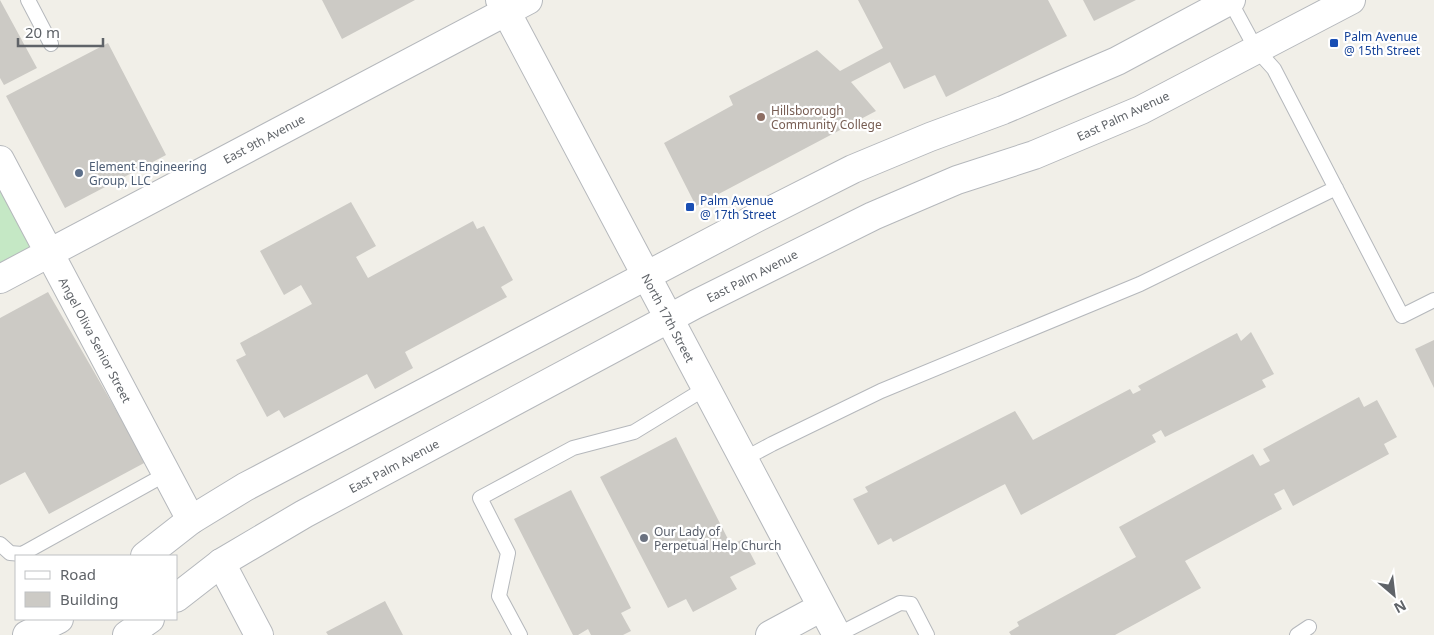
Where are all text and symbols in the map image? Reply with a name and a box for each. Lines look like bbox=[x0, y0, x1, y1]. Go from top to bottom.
scale bar bbox=[18, 15, 102, 47]
text: 20 m bbox=[25, 22, 60, 42]
place label: Palm Avenue @ 15th Street bbox=[1344, 28, 1421, 59]
marker: Palm Avenue @ 15th Street bbox=[1328, 37, 1340, 49]
street label: East Palm Avenue bbox=[1074, 87, 1172, 145]
place label: Hillsborough Community College bbox=[771, 102, 882, 133]
street label: East 9th Avenue bbox=[220, 110, 308, 168]
marker: Hillsborough Community College bbox=[755, 111, 767, 123]
place label: Element Engineering Group, LLC bbox=[89, 158, 207, 189]
marker: Element Engineering Group, LLC bbox=[73, 167, 85, 179]
place label: Palm Avenue @ 17th Street bbox=[700, 192, 777, 223]
marker: Palm Avenue @ 17th Street bbox=[684, 201, 696, 213]
street label: East Palm Avenue bbox=[704, 246, 801, 306]
street label: North 17th Street bbox=[637, 271, 699, 366]
street label: Angel Oliva Senior Street bbox=[55, 274, 136, 406]
street label: East Palm Avenue bbox=[346, 435, 442, 497]
place label: Our Lady of Perpetual Help Church bbox=[654, 523, 781, 554]
marker: Our Lady of Perpetual Help Church bbox=[638, 532, 650, 544]
legend bbox=[15, 555, 178, 620]
text: Road bbox=[60, 564, 96, 584]
north arrow bbox=[1369, 570, 1419, 620]
text: Building bbox=[60, 589, 118, 609]
text: N bbox=[1391, 596, 1410, 618]

